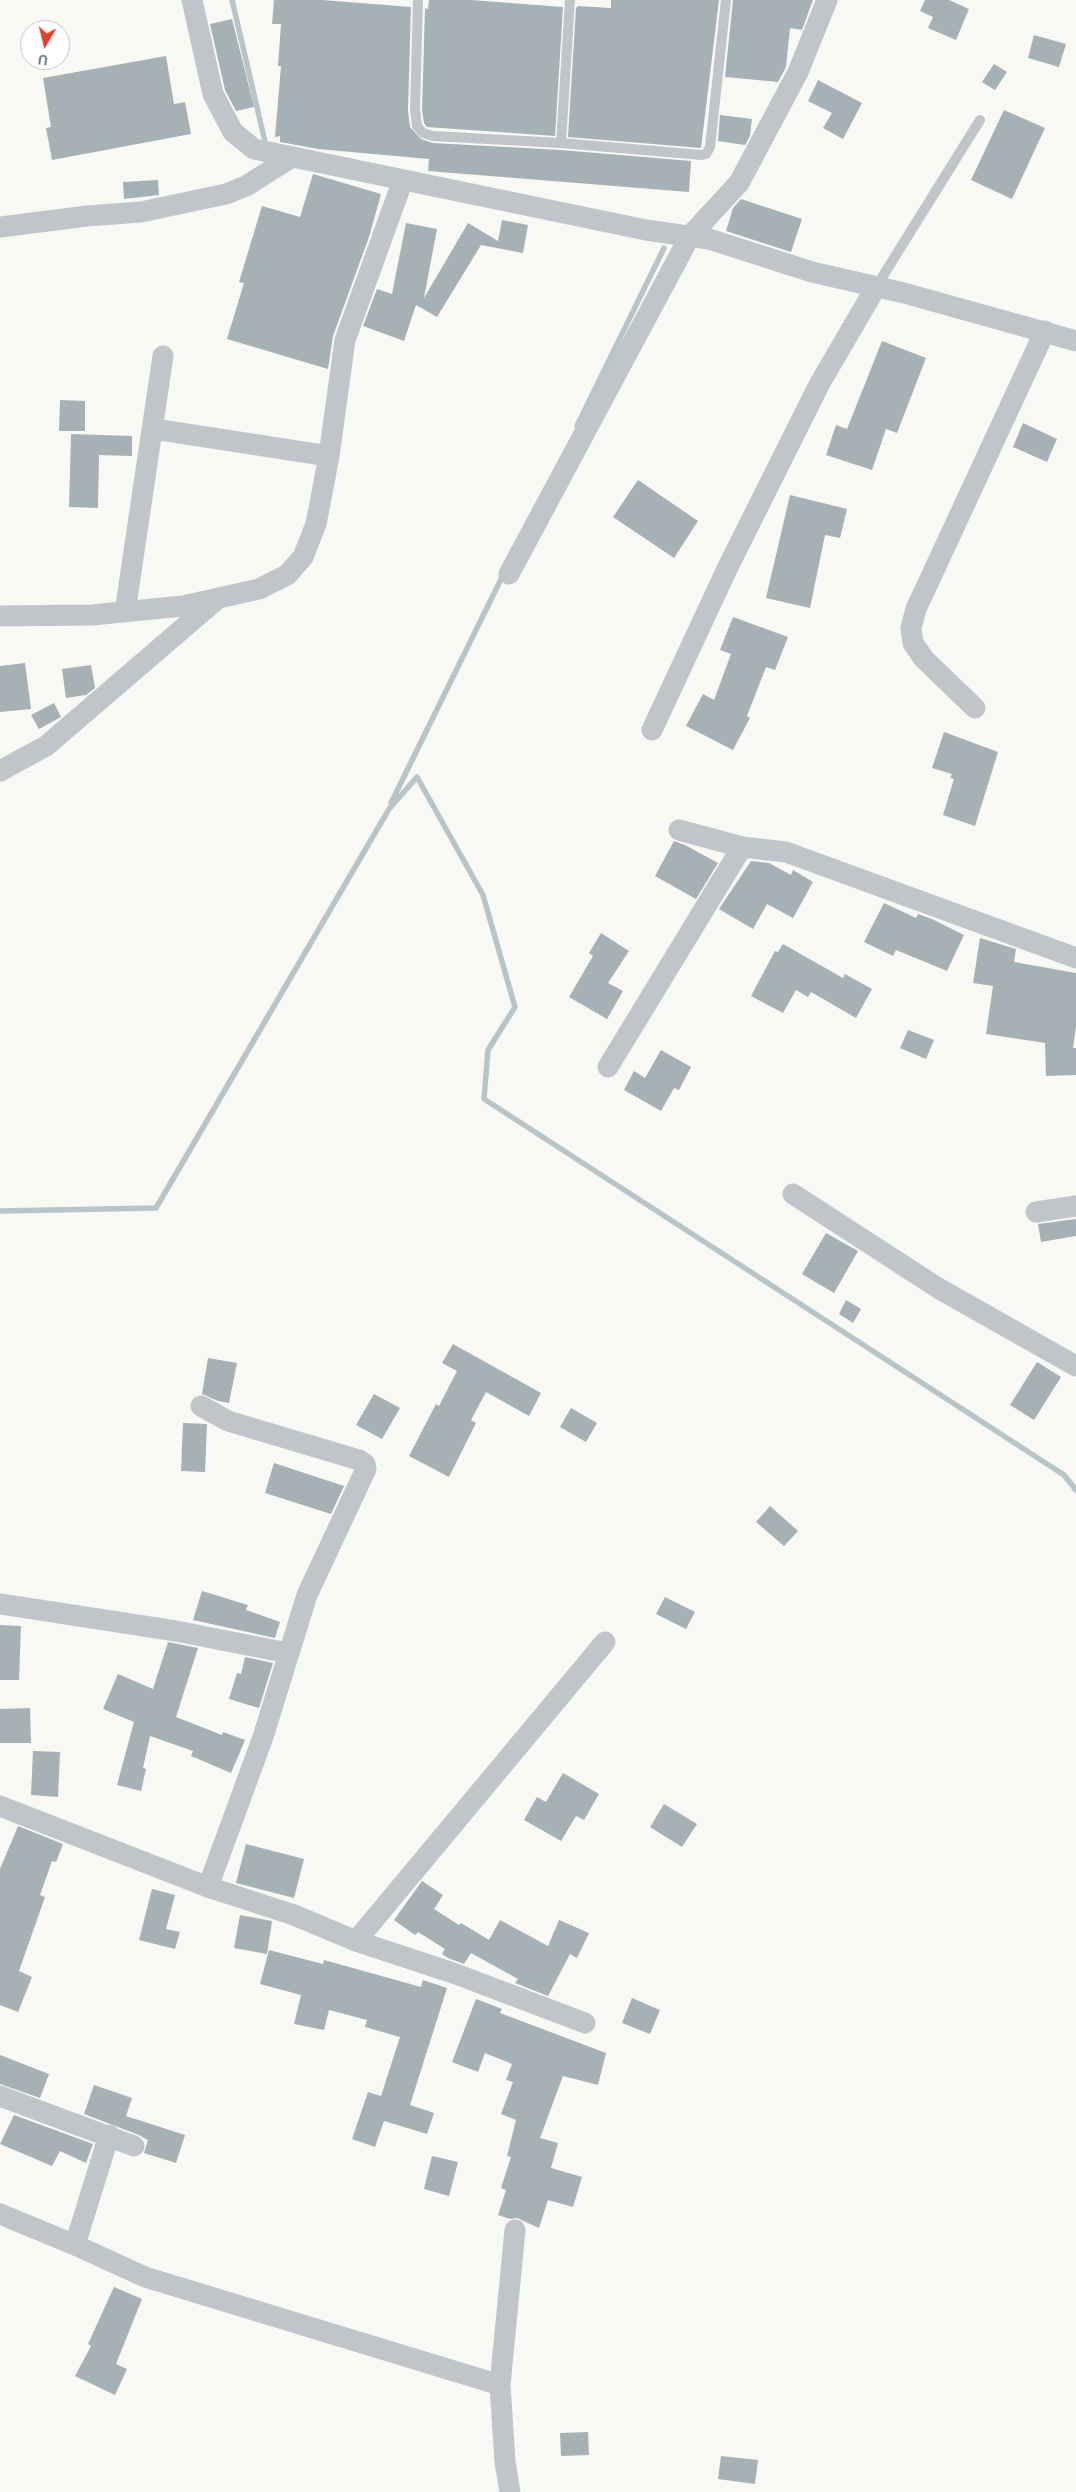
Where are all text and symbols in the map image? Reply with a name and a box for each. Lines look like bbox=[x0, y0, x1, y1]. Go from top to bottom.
north arrow bbox=[20, 20, 70, 70]
text: U bbox=[37, 50, 49, 68]

